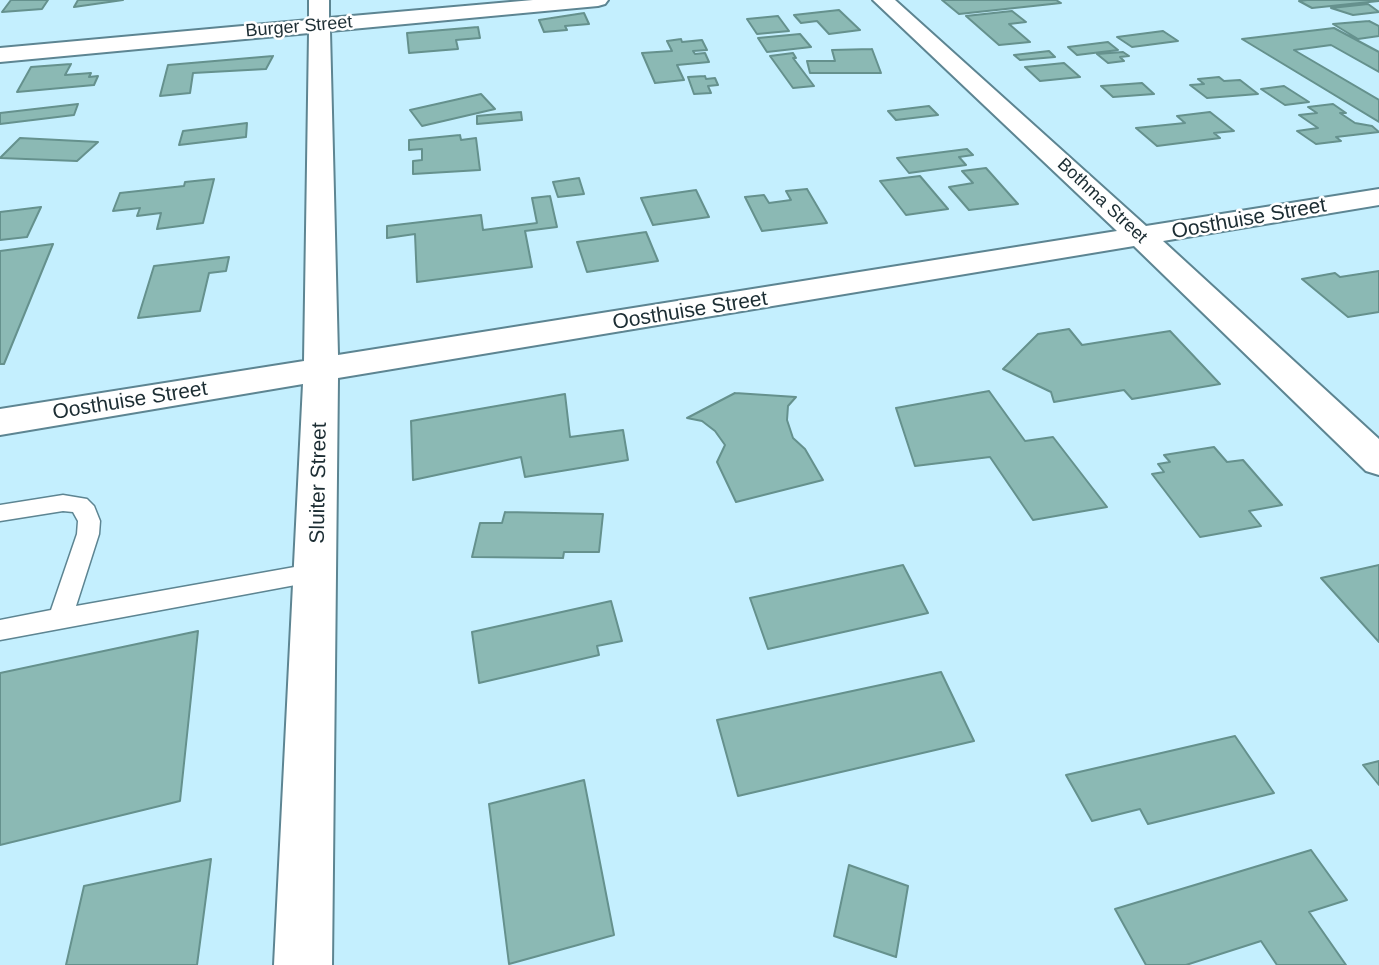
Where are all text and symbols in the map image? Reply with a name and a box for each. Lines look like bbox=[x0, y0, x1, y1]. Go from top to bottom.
street label: Burger Street bbox=[245, 12, 353, 42]
street label: Bothma Street bbox=[1053, 154, 1151, 248]
street label: Oosthuise Street bbox=[1170, 193, 1328, 245]
street label: Oosthuise Street bbox=[611, 286, 769, 336]
street label: Oosthuise Street bbox=[51, 376, 209, 426]
street label: Sluiter Street bbox=[305, 422, 333, 544]

